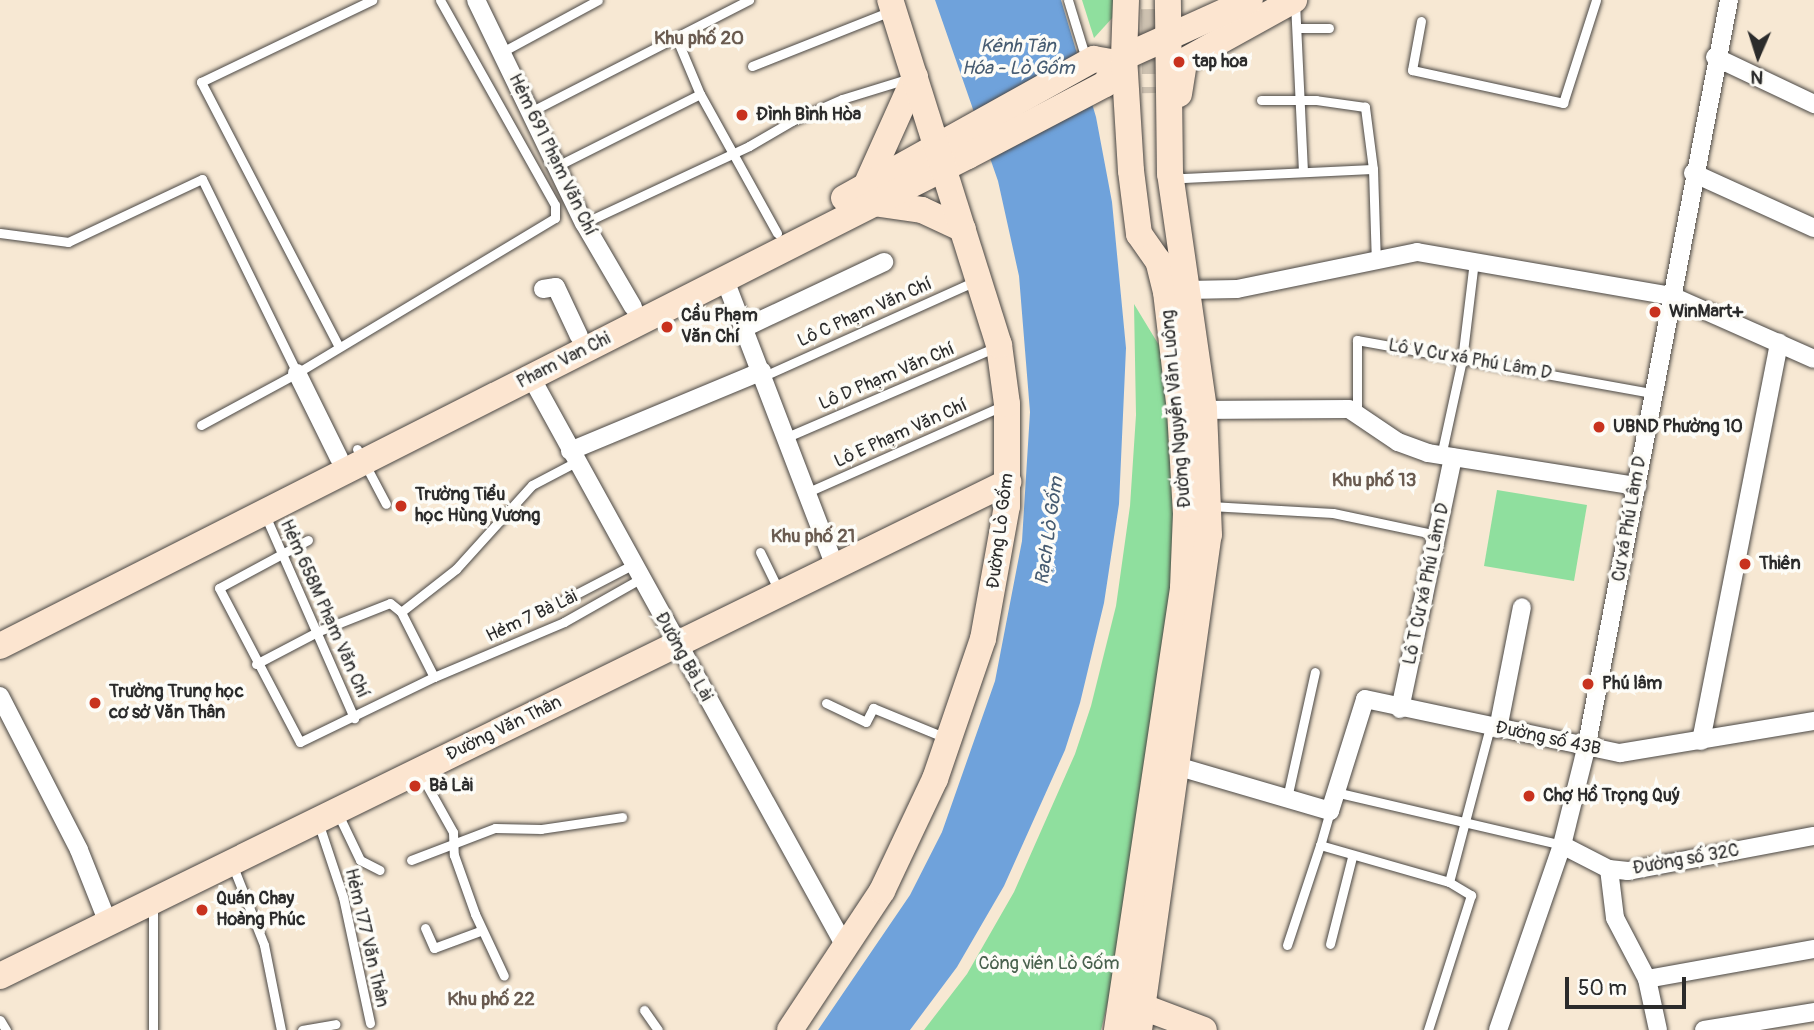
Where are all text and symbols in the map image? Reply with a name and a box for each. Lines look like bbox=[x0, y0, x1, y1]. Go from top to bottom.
north arrow bbox=[1723, 21, 1793, 91]
district label: Khu phố 20 bbox=[654, 28, 744, 50]
water label: Kênh Tân Hóa - Lò Gốm bbox=[962, 36, 1074, 80]
place label: tap hoa bbox=[1193, 51, 1248, 73]
marker: tap hoa bbox=[1171, 54, 1187, 70]
text: N bbox=[1750, 65, 1764, 89]
street label: Hẻm 691 Phạm Văn Chí bbox=[503, 70, 601, 240]
place label: Đình Bình Hòa bbox=[756, 104, 861, 126]
marker: Đình Bình Hòa bbox=[734, 107, 750, 123]
street label: Lô C Phạm Văn Chí bbox=[794, 274, 936, 352]
place label: WinMart+ bbox=[1669, 301, 1743, 323]
marker: WinMart+ bbox=[1647, 304, 1663, 320]
place label: Cầu Phạm Văn Chí bbox=[681, 306, 758, 348]
street label: Đường Nguyễn Văn Luông bbox=[1158, 309, 1196, 509]
marker: Cầu Phạm Văn Chí bbox=[659, 319, 675, 335]
street label: Pham Van Chi bbox=[514, 328, 614, 394]
street label: Lô V Cư xá Phú Lâm D bbox=[1387, 335, 1553, 385]
street label: Lô D Phạm Văn Chí bbox=[816, 339, 958, 415]
street label: Lô E Phạm Văn Chí bbox=[831, 395, 971, 473]
place label: UBND Phường 10 bbox=[1613, 416, 1743, 438]
marker: UBND Phường 10 bbox=[1591, 419, 1607, 435]
street label: Cư xá Phú Lâm D bbox=[1608, 455, 1652, 583]
district label: Khu phố 13 bbox=[1332, 470, 1416, 492]
street label: Đường Lò Gốm bbox=[983, 472, 1019, 590]
water label: Rạch Lò Gốm bbox=[1031, 476, 1069, 586]
place label: Trường Tiểu học Hùng Vương bbox=[415, 485, 540, 528]
marker: Trường Tiểu học Hùng Vương bbox=[393, 498, 409, 514]
street label: Lô T Cư xá Phú Lâm D bbox=[1399, 501, 1455, 667]
street label: Hẻm 658M Phạm Văn Chí bbox=[275, 516, 373, 702]
district label: Khu phố 21 bbox=[771, 526, 855, 548]
place label: Thiên bbox=[1759, 553, 1801, 575]
marker: Thiên bbox=[1737, 556, 1753, 572]
street label: Hẻm 7 Bà Lài bbox=[483, 586, 581, 648]
street label: Đường Bà Lài bbox=[650, 609, 716, 705]
place label: Phú lâm bbox=[1602, 673, 1662, 695]
marker: Phú lâm bbox=[1580, 676, 1596, 692]
place label: Trường Trung học cơ sở Văn Thân bbox=[109, 682, 244, 724]
street label: Đường Văn Thân bbox=[443, 692, 565, 766]
marker: Trường Trung học cơ sở Văn Thân bbox=[87, 695, 103, 711]
street label: Đường số 43B bbox=[1493, 717, 1603, 761]
place label: Bà Lài bbox=[429, 775, 473, 797]
marker: Bà Lài bbox=[407, 778, 423, 794]
place label: Chợ Hồ Trọng Quý bbox=[1543, 785, 1679, 807]
marker: Chợ Hồ Trọng Quý bbox=[1521, 788, 1537, 804]
street label: Đường số 32C bbox=[1631, 840, 1741, 880]
street label: Hẻm 177 Văn Thân bbox=[340, 866, 392, 1010]
place label: Quán Chay Hoàng Phúc bbox=[216, 889, 305, 932]
marker: Quán Chay Hoàng Phúc bbox=[194, 902, 210, 918]
park label: Công viên Lò Gốm bbox=[979, 953, 1119, 975]
scale bar bbox=[1569, 964, 1690, 1008]
text: 50 m bbox=[1578, 975, 1627, 1002]
district label: Khu phố 22 bbox=[447, 989, 535, 1011]

